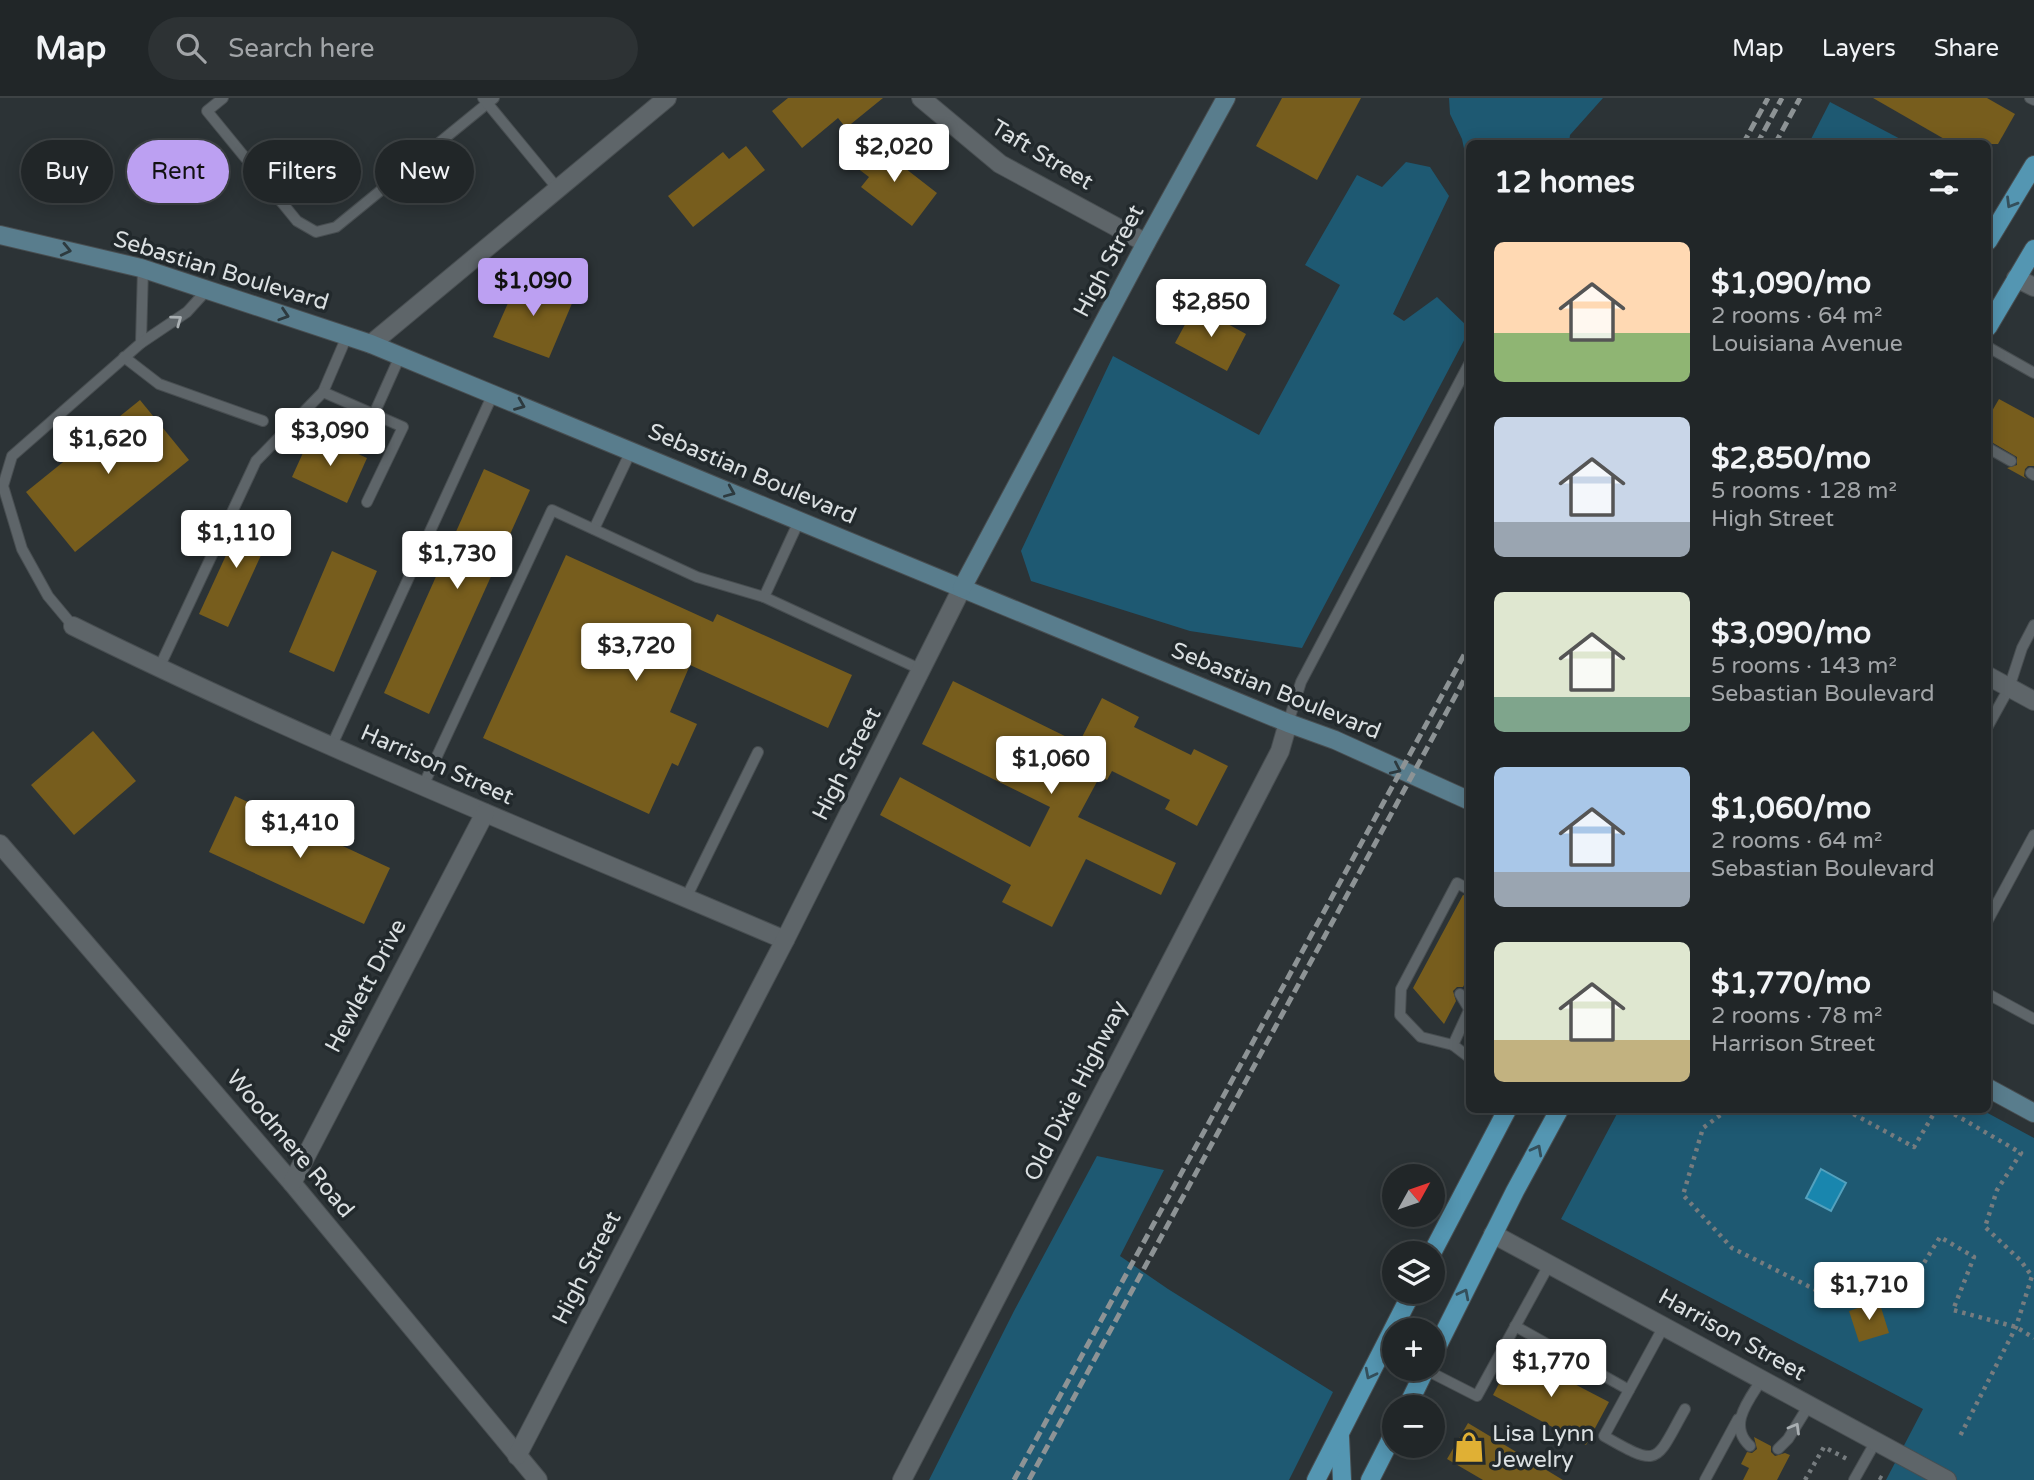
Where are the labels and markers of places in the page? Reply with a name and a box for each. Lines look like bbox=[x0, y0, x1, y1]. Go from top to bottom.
pin: $2,020 bbox=[837, 125, 951, 184]
pin: $1,090 bbox=[476, 258, 590, 318]
pin: $2,850 bbox=[1154, 280, 1268, 339]
pin: $3,090 bbox=[273, 408, 387, 468]
pin: $1,620 bbox=[51, 416, 165, 476]
pin: $1,110 bbox=[179, 510, 293, 570]
pin: $1,730 bbox=[400, 532, 514, 591]
pin: $3,720 bbox=[579, 624, 693, 683]
pin: $1,060 bbox=[994, 736, 1108, 796]
pin: $1,410 bbox=[243, 800, 357, 860]
pin: $1,710 bbox=[1812, 1262, 1926, 1322]
pin: $1,770 bbox=[1494, 1340, 1608, 1399]
place label: Lisa Lynn Jewelry bbox=[1492, 1420, 1595, 1474]
shop icon: Lisa Lynn Jewelry bbox=[1452, 1430, 1486, 1464]

